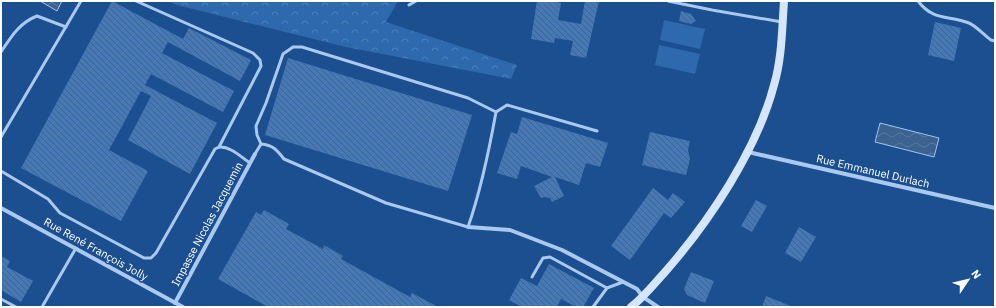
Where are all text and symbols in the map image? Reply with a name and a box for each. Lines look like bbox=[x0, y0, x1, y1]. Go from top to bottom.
street label: Rue Emmanuel Durlach bbox=[815, 151, 931, 191]
street label: Impasse Nicolas Jacquemin bbox=[168, 159, 246, 289]
street label: Rue René François Jolly bbox=[41, 214, 151, 284]
north arrow bbox=[948, 260, 988, 300]
text: N bbox=[968, 267, 984, 282]

